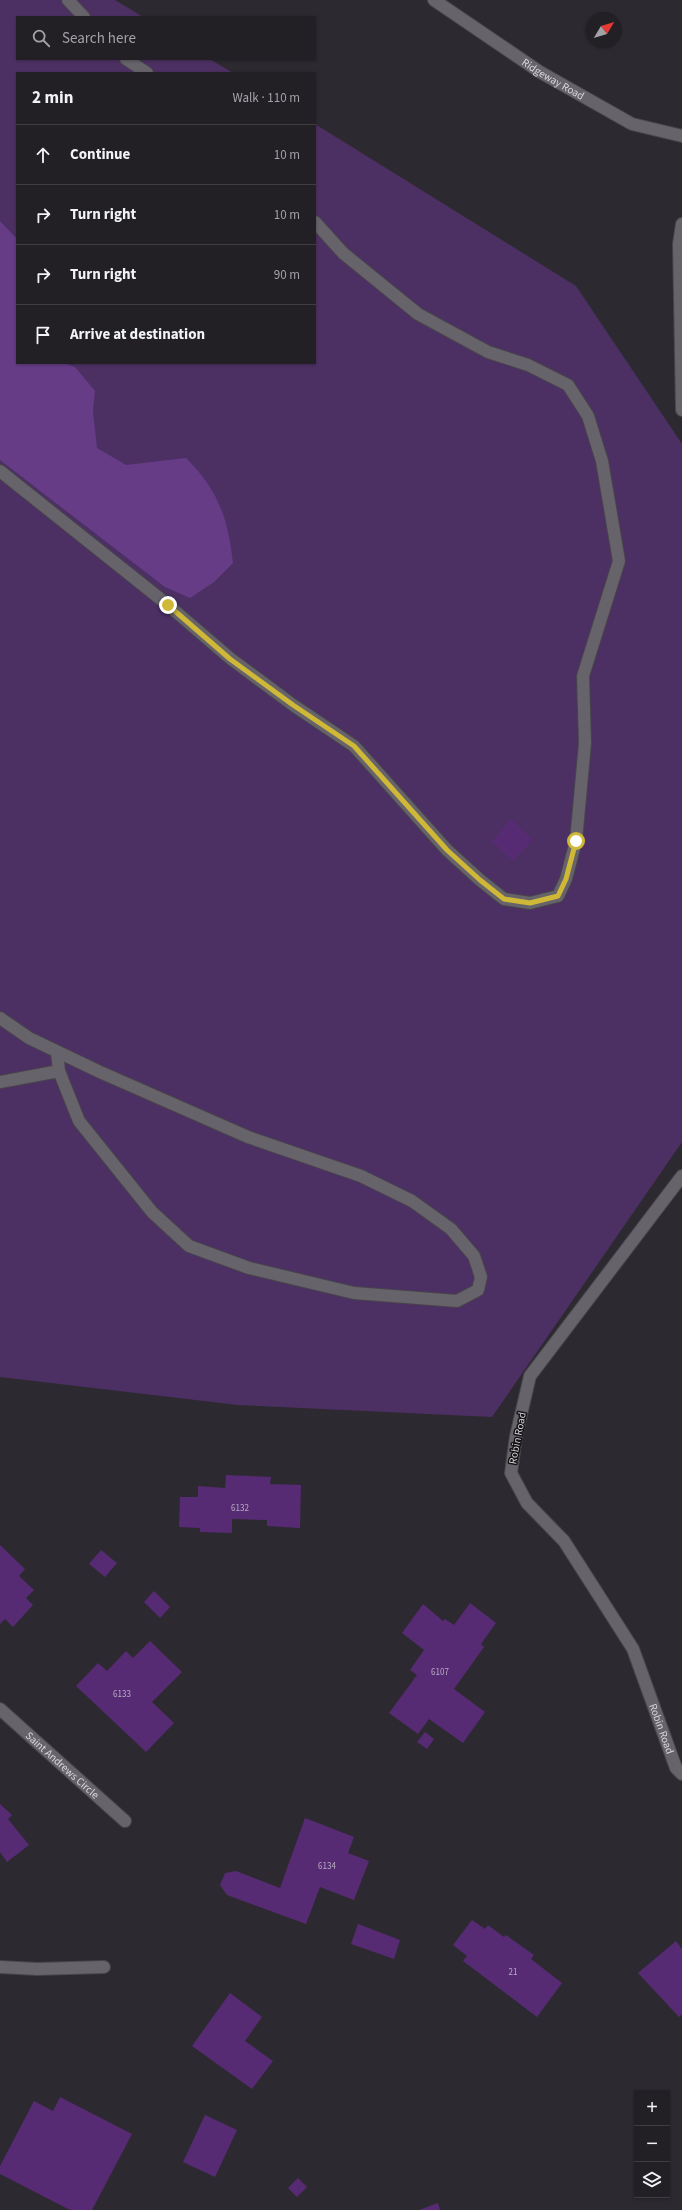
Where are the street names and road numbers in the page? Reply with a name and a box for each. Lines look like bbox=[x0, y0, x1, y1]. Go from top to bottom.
street label: Ridgeway Road bbox=[519, 55, 587, 104]
street label: Robin Road bbox=[505, 1411, 530, 1465]
street label: Robin Road bbox=[645, 1701, 677, 1756]
street label: Saint Andrews Circle bbox=[22, 1728, 103, 1803]

